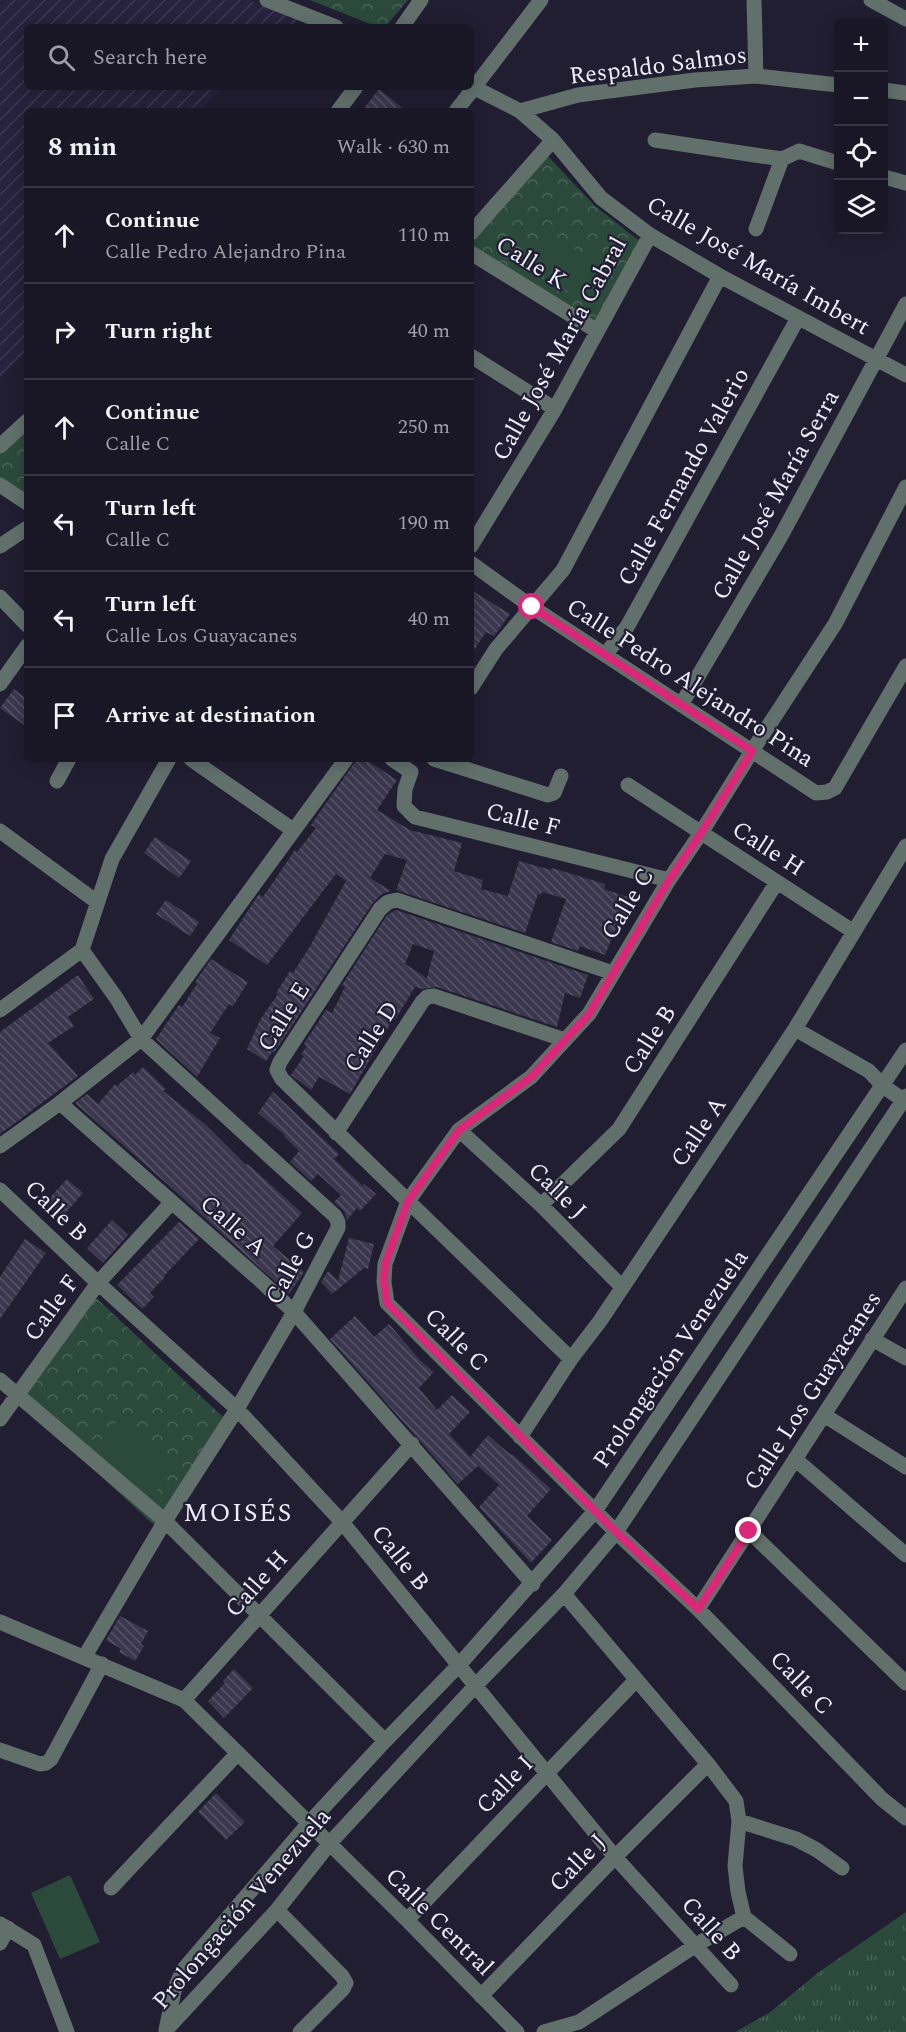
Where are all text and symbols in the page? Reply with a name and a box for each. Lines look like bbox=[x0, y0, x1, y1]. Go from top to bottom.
map controls bbox=[834, 18, 888, 234]
button: + bbox=[834, 18, 888, 72]
search box bbox=[24, 24, 474, 90]
street label: Respaldo Salmos bbox=[567, 37, 749, 95]
icon: search bbox=[45, 41, 78, 74]
text: Search here bbox=[93, 41, 207, 74]
button: − bbox=[834, 72, 888, 126]
button: locate bbox=[834, 126, 888, 180]
text: 8 min bbox=[48, 127, 117, 167]
text: Walk · 630 m bbox=[337, 132, 450, 162]
button: layers bbox=[834, 180, 888, 234]
street label: Calle José María Imbert bbox=[639, 187, 877, 345]
text: Continue bbox=[105, 204, 200, 237]
icon: ahead bbox=[48, 219, 81, 252]
text: 110 m bbox=[398, 220, 450, 250]
street label: Calle K bbox=[488, 227, 574, 299]
street label: Calle José María Cabral bbox=[483, 230, 637, 468]
text: Calle Pedro Alejandro Pina bbox=[105, 237, 346, 267]
icon: right bbox=[48, 315, 81, 348]
text: Turn right bbox=[105, 315, 212, 348]
text: 40 m bbox=[408, 316, 450, 346]
street label: Calle Fernando Valerio bbox=[609, 361, 759, 593]
street label: Calle José María Serra bbox=[703, 383, 849, 607]
text: Continue bbox=[105, 396, 200, 429]
icon: ahead bbox=[48, 411, 81, 444]
text: 250 m bbox=[398, 412, 450, 442]
text: Calle C bbox=[105, 429, 170, 459]
text: Turn left bbox=[105, 492, 197, 525]
icon: left bbox=[48, 507, 81, 540]
text: 190 m bbox=[398, 508, 450, 538]
text: Calle C bbox=[105, 525, 170, 555]
text: Turn left bbox=[105, 588, 197, 621]
street label: Calle Pedro Alejandro Pina bbox=[559, 589, 821, 777]
route start bbox=[518, 593, 544, 619]
icon: left bbox=[48, 603, 81, 636]
text: 40 m bbox=[408, 604, 450, 634]
text: Calle Los Guayacanes bbox=[105, 621, 298, 651]
icon: arrive bbox=[48, 699, 81, 732]
text: Arrive at destination bbox=[105, 699, 316, 732]
street label: Calle F bbox=[482, 793, 564, 847]
street label: Calle H bbox=[725, 812, 811, 886]
street label: Calle C bbox=[592, 861, 664, 947]
street label: Calle E bbox=[248, 975, 320, 1059]
street label: Calle D bbox=[335, 994, 409, 1080]
street label: Calle B bbox=[614, 998, 686, 1082]
street label: Calle A bbox=[662, 1089, 736, 1175]
street label: Calle J bbox=[519, 1154, 595, 1228]
street label: Calle B bbox=[16, 1171, 96, 1251]
street label: Calle A bbox=[191, 1187, 275, 1265]
street label: Calle G bbox=[257, 1225, 325, 1311]
street label: Prolongación Venezuela bbox=[584, 1242, 758, 1476]
street label: Calle F bbox=[15, 1267, 89, 1349]
street label: Calle Los Guayacanes bbox=[735, 1284, 891, 1498]
street label: Calle C bbox=[416, 1300, 496, 1380]
district label: MOISÉS bbox=[183, 1493, 293, 1533]
street label: Calle B bbox=[362, 1517, 438, 1599]
route end bbox=[735, 1517, 761, 1543]
street label: Calle H bbox=[217, 1542, 297, 1626]
street label: Calle C bbox=[761, 1642, 841, 1724]
street label: Calle I bbox=[468, 1747, 542, 1823]
street label: Prolongación Venezuela bbox=[144, 1800, 340, 2018]
street label: Calle J bbox=[541, 1825, 615, 1901]
street label: Calle Central bbox=[376, 1859, 502, 1985]
street label: Calle B bbox=[672, 1889, 750, 1969]

